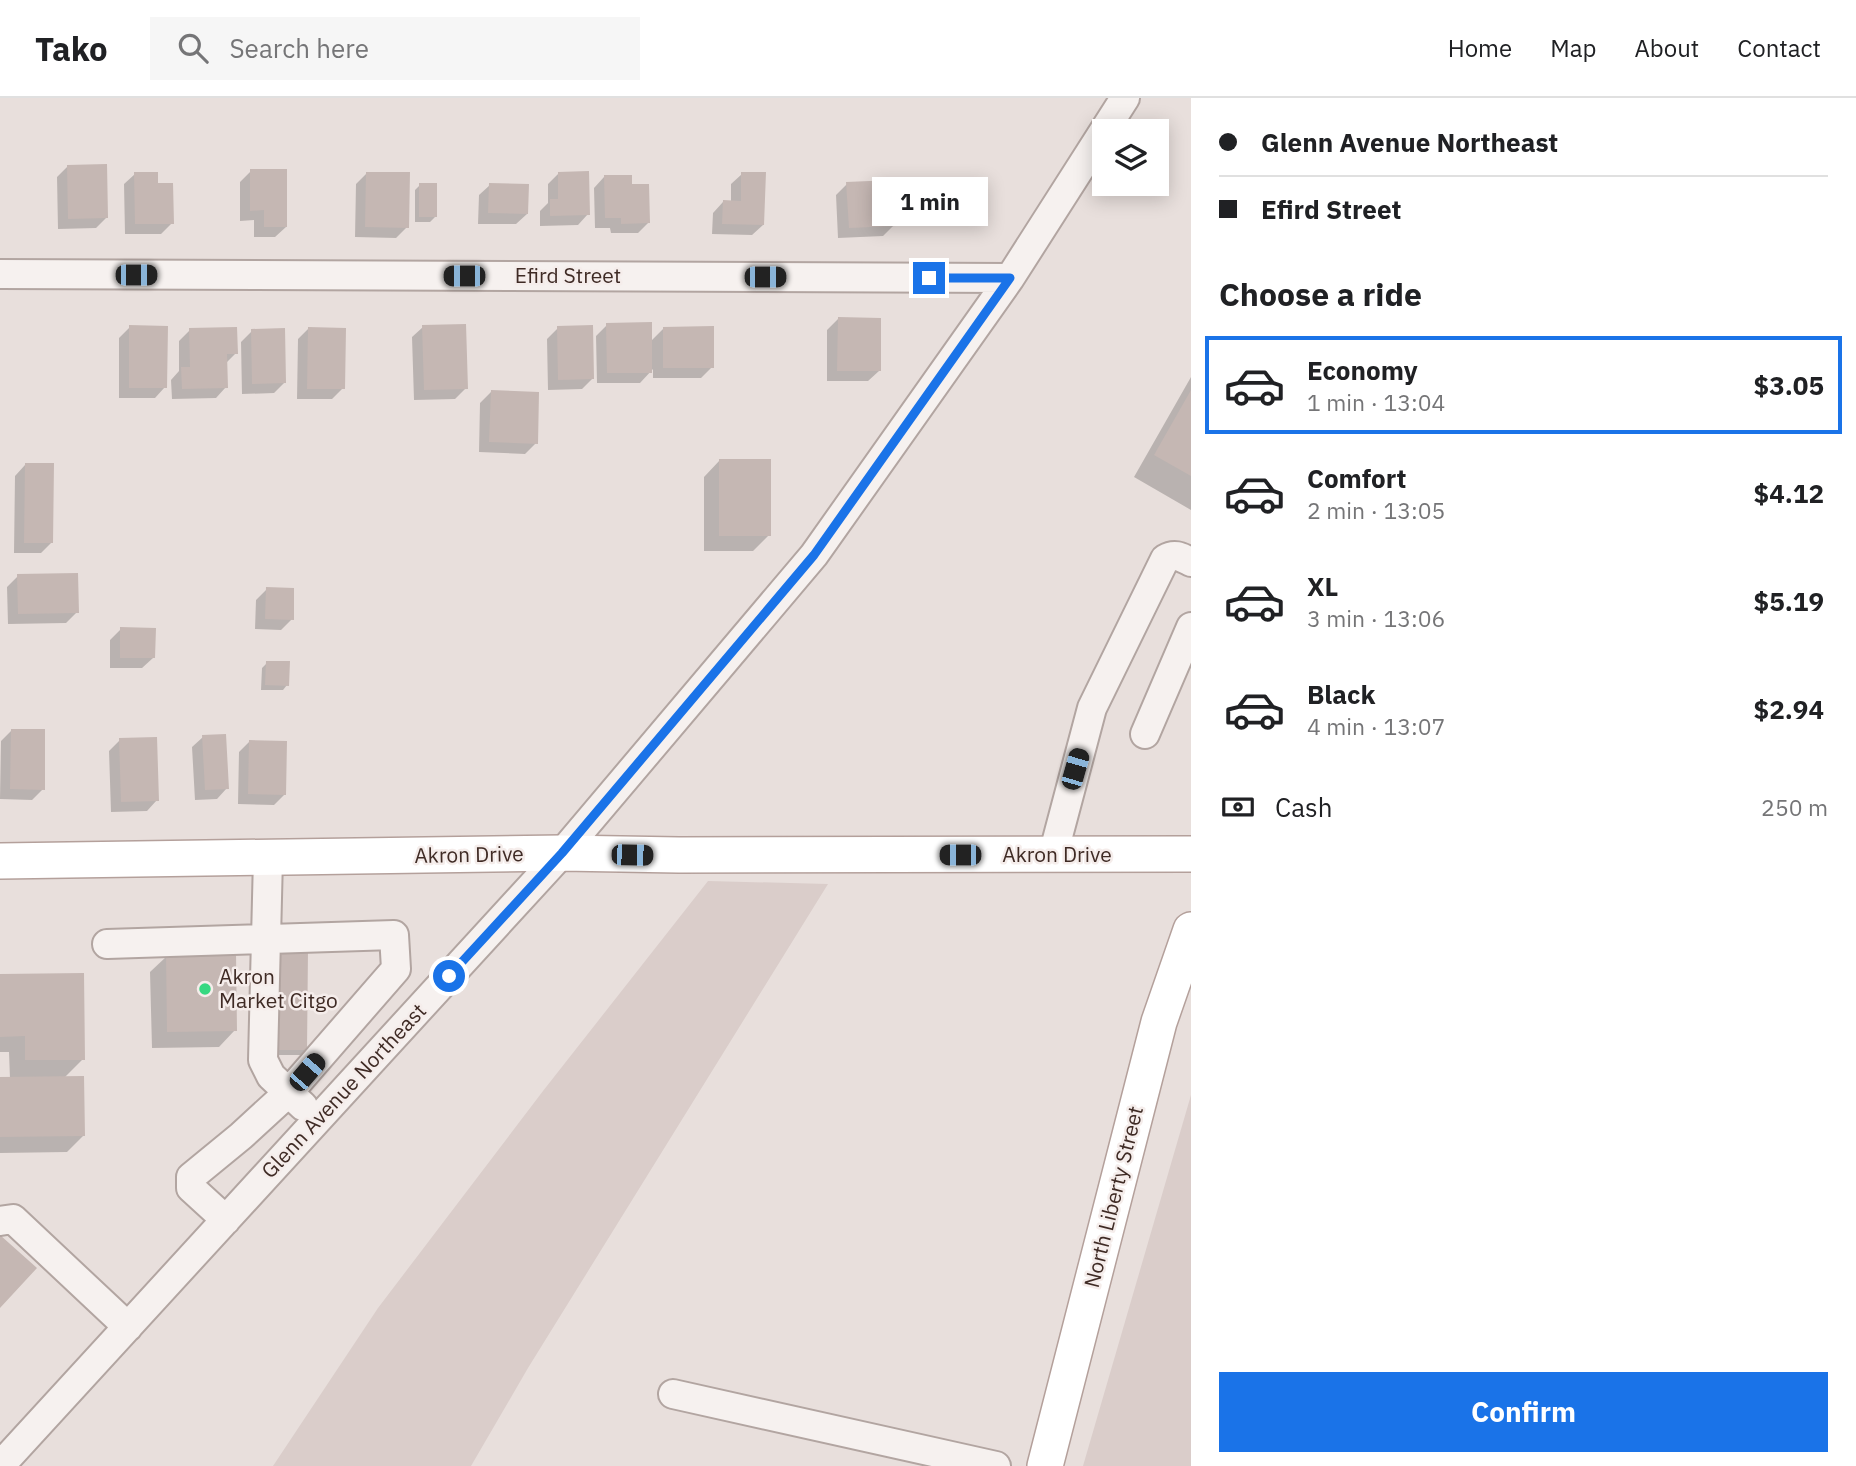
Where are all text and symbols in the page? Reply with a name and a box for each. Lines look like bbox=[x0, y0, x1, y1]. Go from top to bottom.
search box bbox=[150, 17, 640, 80]
text: Tako bbox=[35, 27, 108, 70]
icon: search bbox=[174, 29, 212, 67]
text: Search here bbox=[230, 31, 369, 65]
text: Home bbox=[1448, 32, 1512, 64]
text: Map bbox=[1550, 32, 1596, 64]
text: About bbox=[1634, 32, 1699, 64]
text: Contact bbox=[1737, 32, 1821, 64]
map controls bbox=[1092, 119, 1169, 196]
button: layers bbox=[1092, 119, 1169, 196]
text: Glenn Avenue Northeast bbox=[1261, 125, 1558, 159]
callout: 1 min bbox=[871, 176, 987, 226]
text: 1 min bbox=[900, 186, 960, 216]
text: Efird Street bbox=[1261, 192, 1402, 226]
street label: Efird Street bbox=[515, 261, 621, 289]
route end bbox=[913, 262, 945, 294]
car bbox=[116, 265, 158, 286]
car bbox=[444, 266, 486, 287]
car bbox=[745, 267, 787, 288]
text: Choose a ride bbox=[1219, 273, 1422, 315]
text: Economy bbox=[1307, 353, 1418, 387]
icon: car bbox=[1223, 354, 1286, 417]
text: $3.05 bbox=[1754, 368, 1824, 402]
text: 1 min · 13:04 bbox=[1307, 387, 1445, 417]
text: Comfort bbox=[1307, 461, 1406, 495]
icon: car bbox=[1223, 462, 1286, 525]
text: $4.12 bbox=[1754, 476, 1824, 510]
text: 2 min · 13:05 bbox=[1307, 495, 1445, 525]
text: XL bbox=[1307, 569, 1338, 603]
icon: car bbox=[1223, 570, 1286, 633]
text: $5.19 bbox=[1754, 584, 1824, 618]
text: 3 min · 13:06 bbox=[1307, 603, 1445, 633]
text: Black bbox=[1307, 677, 1375, 711]
icon: car bbox=[1223, 678, 1286, 741]
text: $2.94 bbox=[1754, 692, 1824, 726]
text: 4 min · 13:07 bbox=[1307, 711, 1445, 741]
car bbox=[1060, 746, 1091, 792]
icon: cash bbox=[1219, 788, 1257, 826]
text: Cash bbox=[1275, 790, 1332, 824]
text: 250 m bbox=[1761, 792, 1828, 822]
street label: Akron Drive bbox=[414, 839, 524, 869]
street label: Akron Drive bbox=[1002, 840, 1112, 868]
car bbox=[611, 844, 654, 866]
car bbox=[940, 845, 982, 866]
route start bbox=[433, 960, 465, 992]
place label: Akron Market Citgo bbox=[219, 962, 338, 1014]
marker: Akron Market Citgo bbox=[197, 981, 213, 997]
street label: Glenn Avenue Northeast bbox=[255, 997, 432, 1184]
car bbox=[286, 1049, 329, 1095]
street label: North Liberty Street bbox=[1077, 1103, 1149, 1291]
button: Confirm bbox=[1219, 1372, 1828, 1452]

